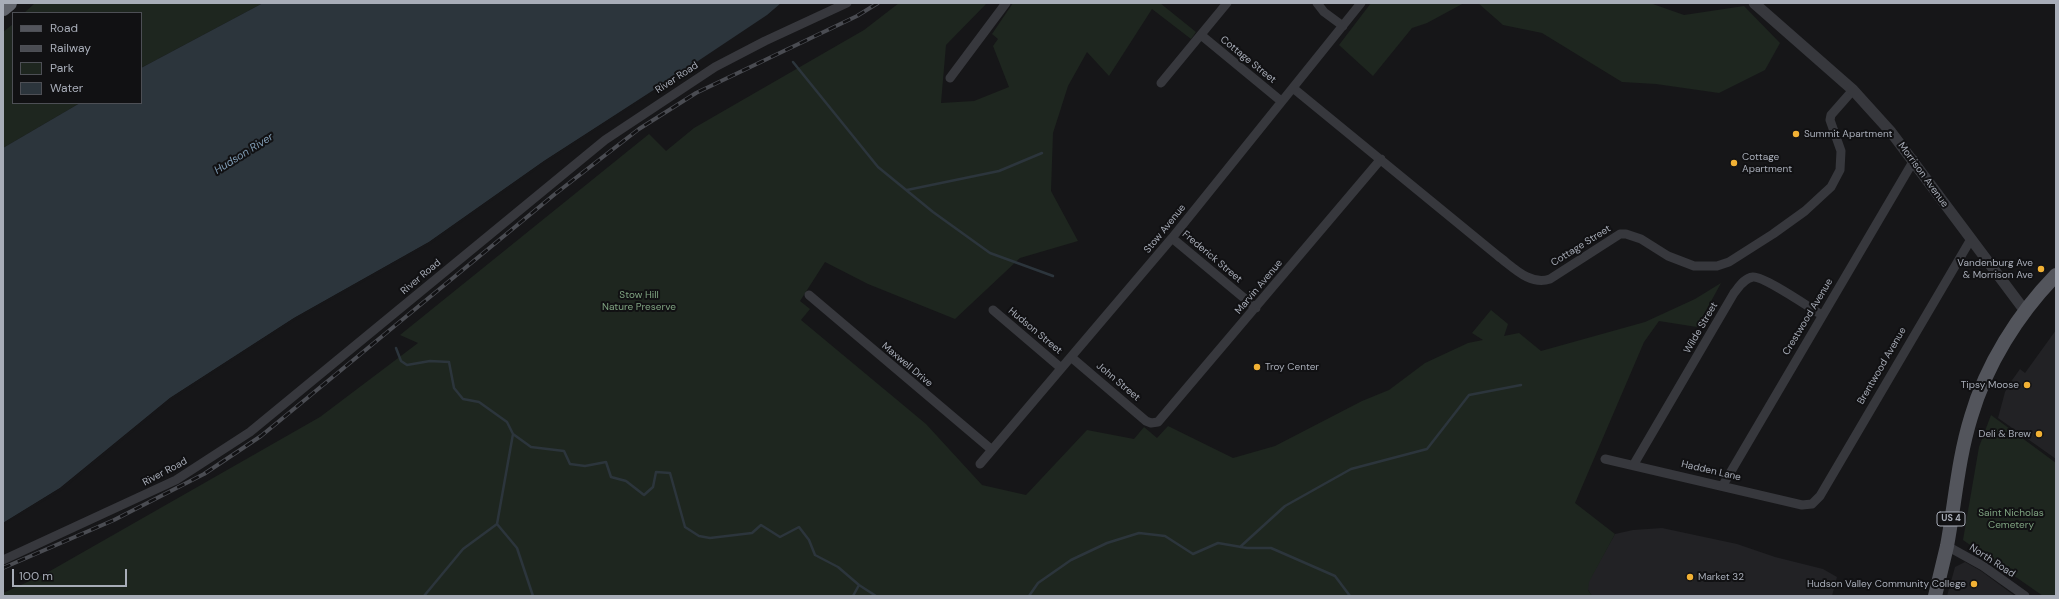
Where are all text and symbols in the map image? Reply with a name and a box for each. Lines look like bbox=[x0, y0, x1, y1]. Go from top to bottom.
legend bbox=[12, 12, 142, 104]
text: Road bbox=[50, 20, 78, 36]
street label: Cottage Street bbox=[1218, 34, 1278, 86]
text: Railway bbox=[50, 40, 91, 56]
text: Park bbox=[50, 60, 74, 76]
street label: River Road bbox=[653, 60, 701, 96]
text: Water bbox=[50, 80, 83, 96]
place label: Summit Apartment bbox=[1804, 128, 1893, 140]
marker: Summit Apartment bbox=[1791, 129, 1801, 139]
water label: Hudson River bbox=[212, 131, 276, 177]
street label: Morrison Avenue bbox=[1895, 140, 1951, 210]
place label: Cottage Apartment bbox=[1742, 151, 1792, 174]
marker: Cottage Apartment bbox=[1729, 158, 1739, 168]
street label: Stow Avenue bbox=[1142, 202, 1188, 256]
street label: Cottage Street bbox=[1549, 223, 1613, 269]
street label: Frederick Street bbox=[1180, 229, 1244, 285]
street label: River Road bbox=[398, 257, 444, 297]
street label: Marvin Avenue bbox=[1233, 257, 1285, 317]
place label: Vandenburg Ave & Morrison Ave bbox=[1957, 257, 2033, 280]
marker: Vandenburg Ave & Morrison Ave bbox=[2036, 264, 2046, 274]
street label: Crestwood Avenue bbox=[1780, 276, 1836, 358]
park label: Stow Hill Nature Preserve bbox=[602, 289, 676, 312]
street label: Wilde Street bbox=[1681, 300, 1721, 356]
street label: Hudson Street bbox=[1006, 305, 1064, 357]
street label: Brentwood Avenue bbox=[1855, 325, 1909, 407]
street label: Maxwell Drive bbox=[879, 340, 935, 390]
street label: John Street bbox=[1094, 360, 1142, 404]
place label: Troy Center bbox=[1265, 361, 1319, 373]
marker: Troy Center bbox=[1252, 362, 1262, 372]
place label: Tipsy Moose bbox=[1961, 379, 2019, 391]
marker: Tipsy Moose bbox=[2022, 380, 2032, 390]
place label: Deli & Brew bbox=[1979, 428, 2031, 440]
marker: Deli & Brew bbox=[2034, 429, 2044, 439]
street label: River Road bbox=[141, 455, 189, 489]
street label: Hadden Lane bbox=[1680, 458, 1742, 484]
park label: Saint Nicholas Cemetery bbox=[1978, 507, 2044, 530]
road number: US 4 bbox=[1937, 512, 1965, 526]
street label: North Road bbox=[1967, 542, 2017, 580]
scale bar bbox=[14, 561, 129, 587]
text: 100 m bbox=[19, 568, 53, 584]
place label: Market 32 bbox=[1698, 571, 1744, 583]
marker: Market 32 bbox=[1685, 572, 1695, 582]
place label: Hudson Valley Community College bbox=[1807, 578, 1966, 590]
marker: Hudson Valley Community College bbox=[1969, 579, 1979, 589]

